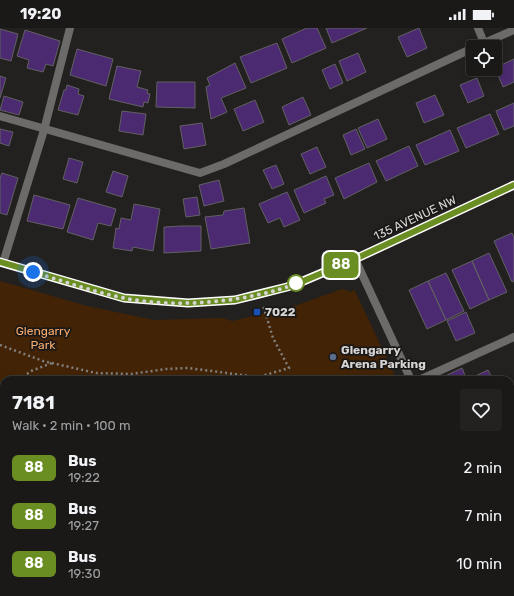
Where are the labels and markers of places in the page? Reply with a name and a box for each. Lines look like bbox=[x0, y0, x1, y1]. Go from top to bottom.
unlabelled marker bbox=[287, 274, 305, 292]
place label: 7022 bbox=[265, 305, 296, 319]
marker: 7022 bbox=[252, 307, 262, 317]
place label: Glengarry Arena Parking bbox=[341, 343, 426, 371]
marker: Glengarry Arena Parking bbox=[328, 352, 338, 362]

